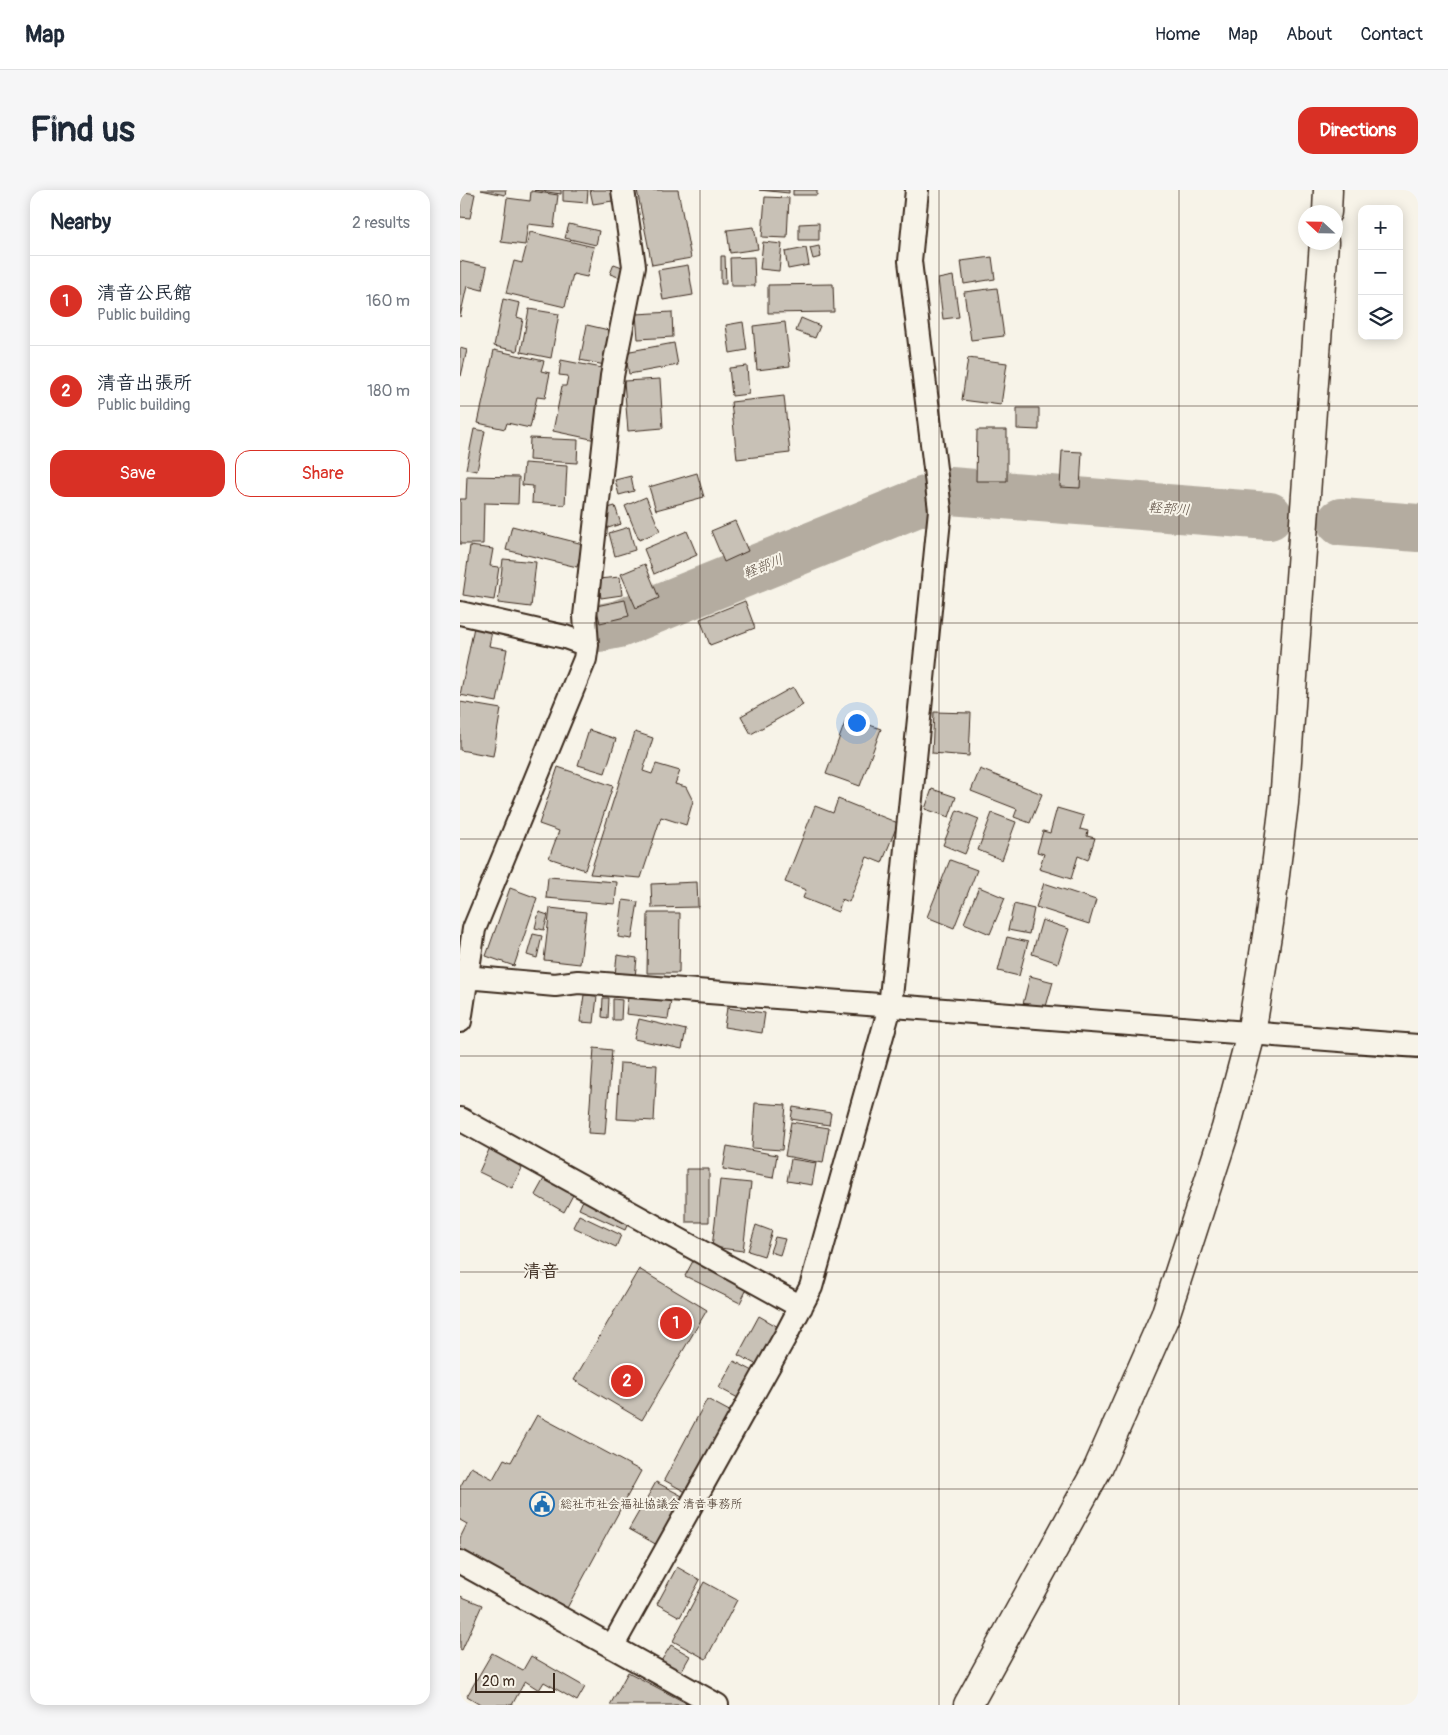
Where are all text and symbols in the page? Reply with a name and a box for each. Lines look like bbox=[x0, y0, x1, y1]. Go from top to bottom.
text: Map bbox=[25, 20, 65, 49]
text: Home bbox=[1155, 23, 1200, 46]
text: Map bbox=[1228, 23, 1258, 46]
text: About bbox=[1286, 23, 1332, 46]
text: Contact bbox=[1360, 23, 1423, 46]
button: Directions bbox=[1298, 107, 1418, 154]
text: Find us bbox=[30, 108, 135, 152]
north arrow bbox=[1298, 205, 1343, 250]
map controls bbox=[1358, 205, 1403, 340]
button: + bbox=[1358, 205, 1403, 250]
text: Nearby bbox=[50, 209, 111, 236]
text: 2 results bbox=[352, 213, 410, 233]
button: − bbox=[1358, 250, 1403, 295]
text: 清音公民館 bbox=[97, 281, 192, 305]
text: 1 bbox=[63, 291, 69, 311]
text: 160 m bbox=[366, 291, 410, 311]
button: layers bbox=[1358, 295, 1403, 340]
text: Public building bbox=[97, 305, 190, 325]
text: 清音出張所 bbox=[97, 371, 192, 395]
text: 2 bbox=[62, 381, 70, 401]
text: 180 m bbox=[367, 381, 410, 401]
text: Public building bbox=[97, 395, 190, 415]
button: Save bbox=[50, 450, 225, 497]
button: Share bbox=[235, 450, 410, 497]
water label: 軽部川 bbox=[1147, 499, 1191, 518]
water label: 軽部川 bbox=[741, 551, 786, 582]
your location bbox=[844, 710, 870, 736]
district label: 清音 bbox=[523, 1260, 559, 1283]
pin: 1 bbox=[660, 1304, 692, 1342]
pin: 2 bbox=[611, 1362, 643, 1400]
public building icon: 総社市社会福祉協議会 清音事務所 bbox=[529, 1491, 555, 1517]
place label: 総社市社会福祉協議会 清音事務所 bbox=[560, 1497, 743, 1512]
scale bar bbox=[475, 1670, 555, 1693]
text: 20 m bbox=[482, 1673, 515, 1690]

